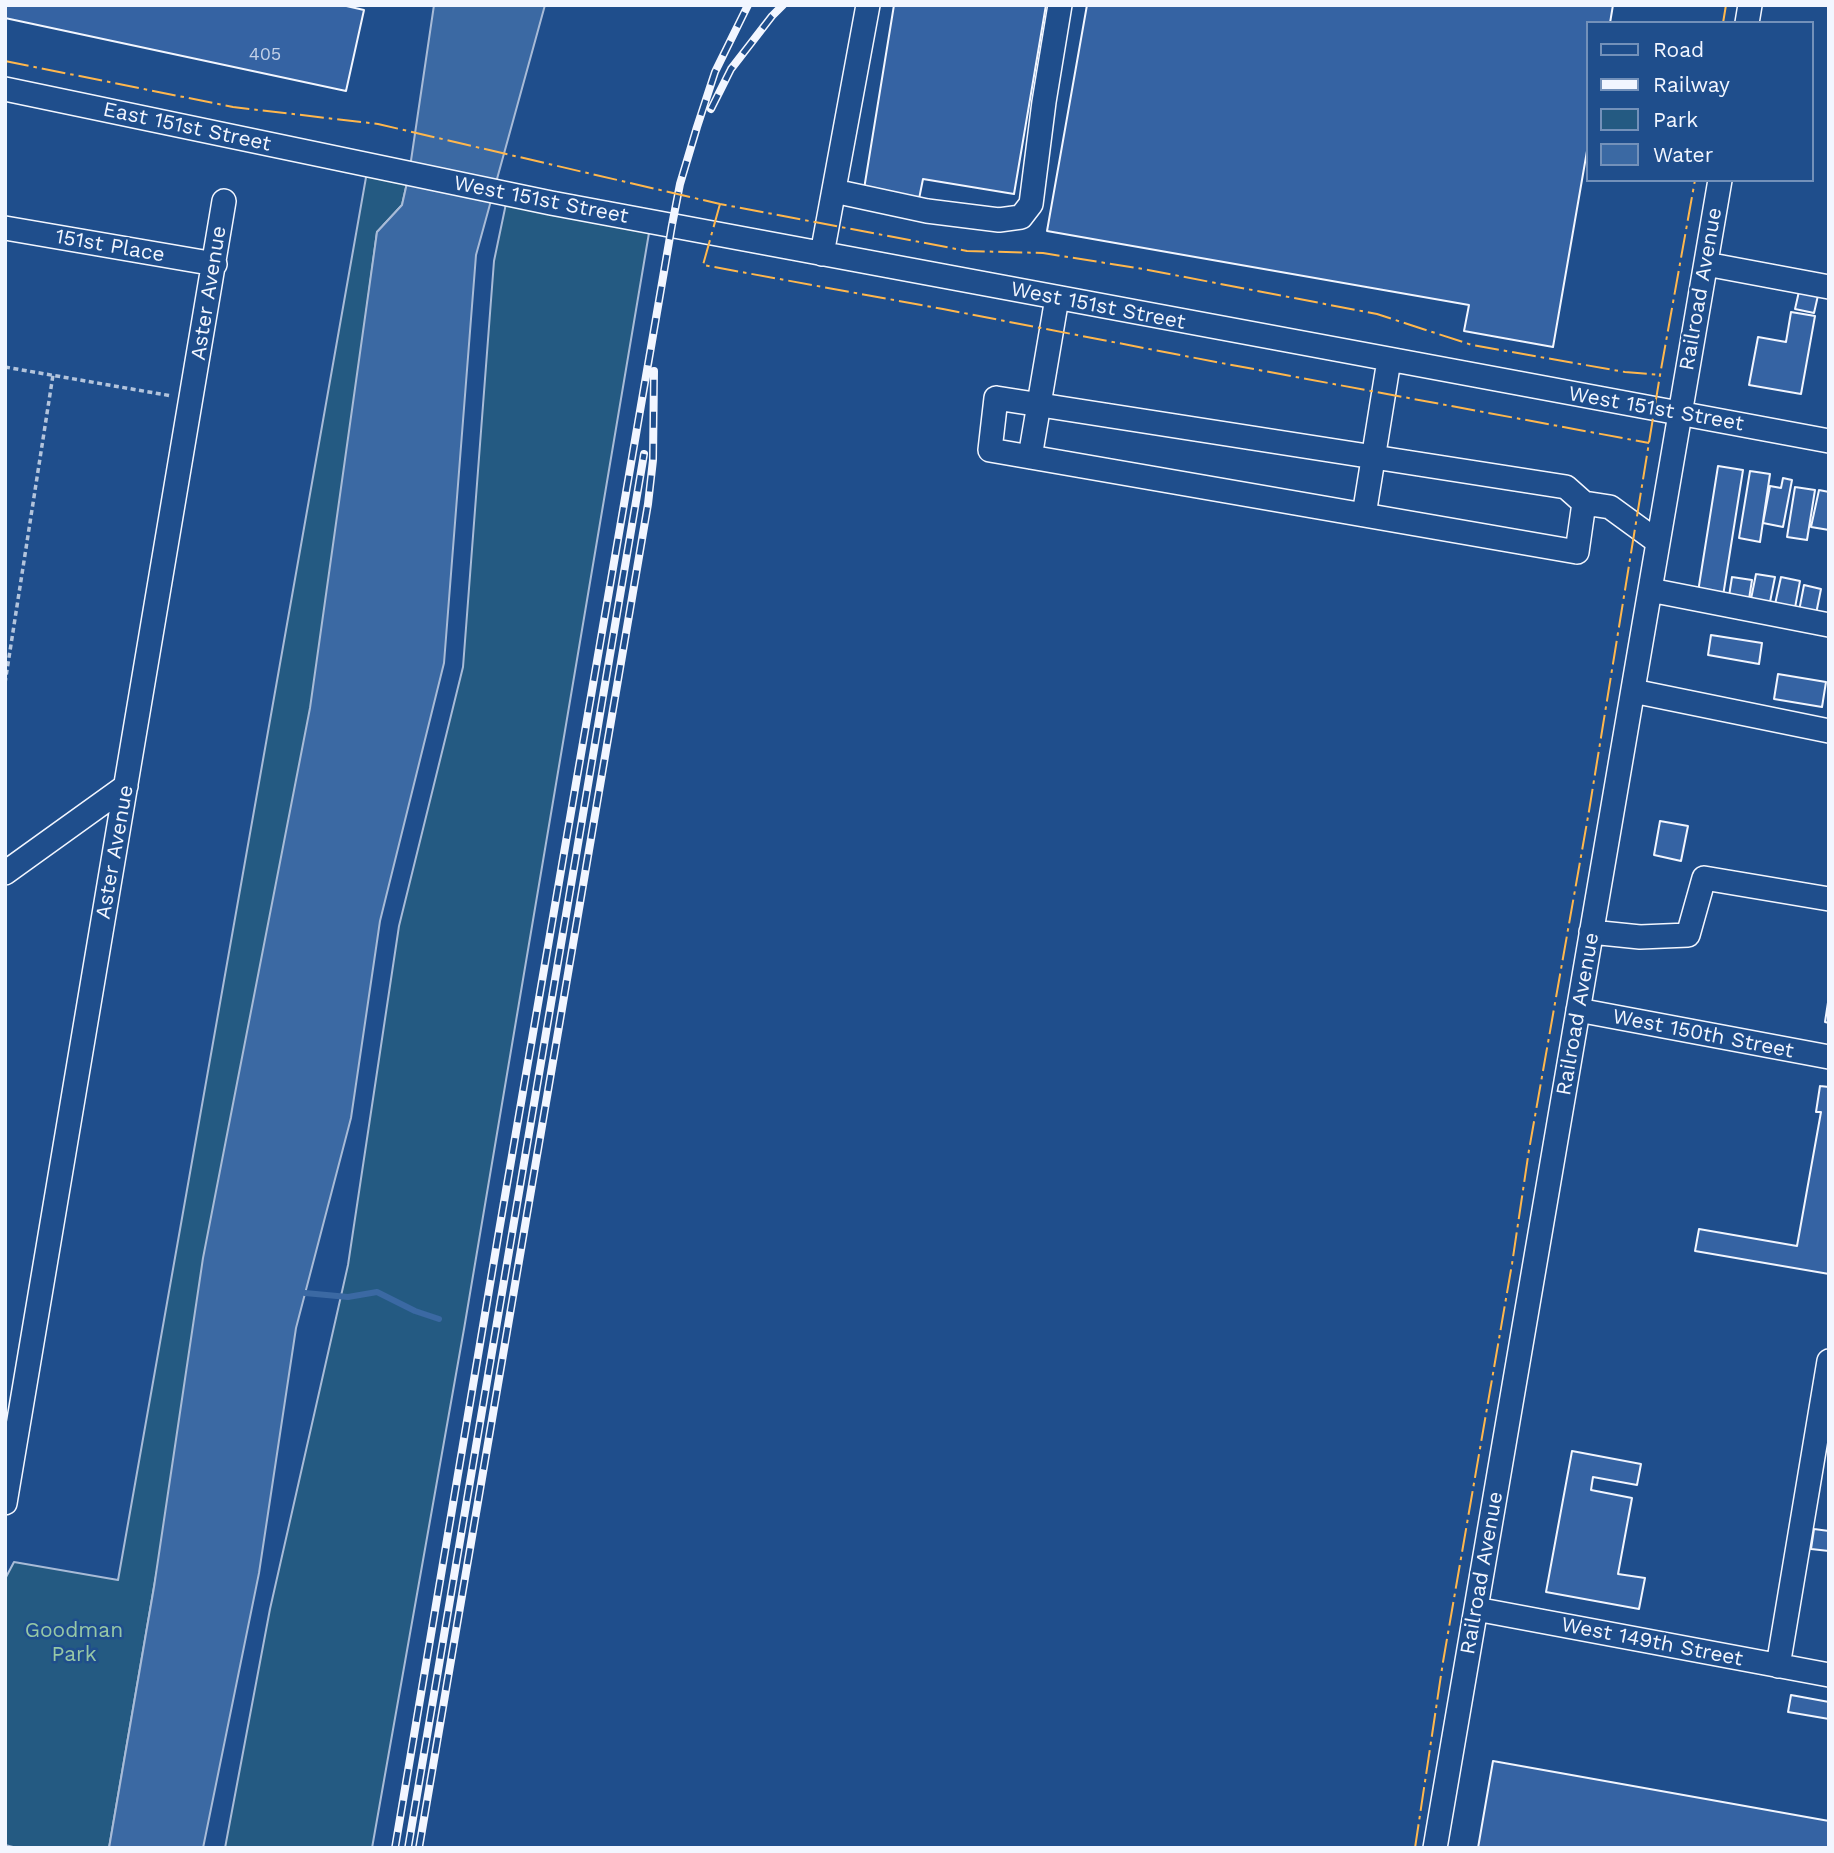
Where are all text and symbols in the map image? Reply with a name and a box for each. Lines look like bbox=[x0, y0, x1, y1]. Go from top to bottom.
legend bbox=[1586, 21, 1813, 182]
text: Road bbox=[1653, 37, 1704, 62]
house number: 405 bbox=[249, 44, 281, 66]
text: Railway bbox=[1653, 72, 1730, 97]
street label: East 151st Street bbox=[101, 97, 273, 157]
text: Park bbox=[1653, 107, 1698, 132]
text: Water bbox=[1653, 142, 1713, 167]
street label: West 151st Street bbox=[452, 171, 630, 229]
street label: Railroad Avenue bbox=[1674, 205, 1728, 373]
street label: 151st Place bbox=[53, 224, 167, 268]
street label: Aster Avenue bbox=[186, 224, 232, 362]
street label: West 151st Street bbox=[1009, 277, 1187, 335]
street label: West 151st Street bbox=[1566, 381, 1746, 437]
street label: Aster Avenue bbox=[91, 783, 139, 921]
street label: Railroad Avenue bbox=[1551, 930, 1605, 1098]
street label: West 150th Street bbox=[1610, 1004, 1796, 1064]
street label: Railroad Avenue bbox=[1455, 1489, 1509, 1657]
street label: West 149th Street bbox=[1559, 1612, 1745, 1672]
park label: Goodman Park bbox=[25, 1618, 123, 1668]

